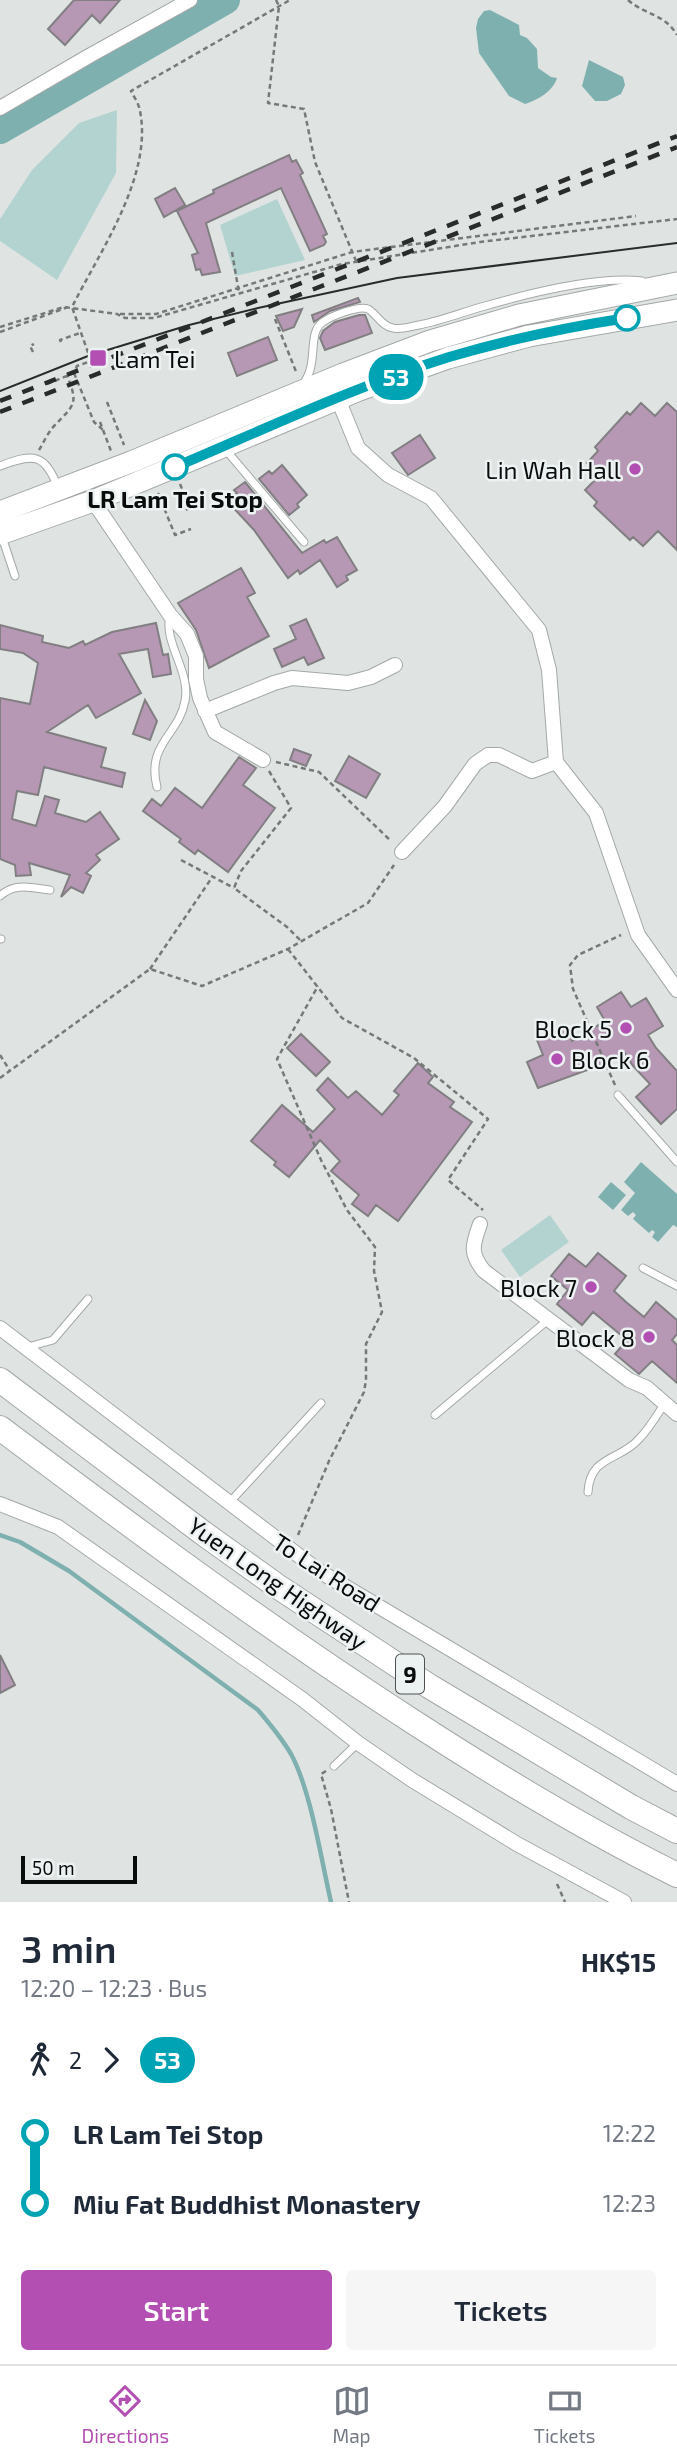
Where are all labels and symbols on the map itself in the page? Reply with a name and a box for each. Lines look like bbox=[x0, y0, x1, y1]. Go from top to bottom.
unlabelled marker bbox=[614, 305, 640, 331]
place label: Lam Tei bbox=[114, 344, 195, 373]
marker: Lam Tei bbox=[88, 348, 108, 368]
line badge: 53 bbox=[364, 354, 428, 400]
marker: LR Lam Tei Stop bbox=[162, 454, 188, 480]
place label: Lin Wah Hall bbox=[485, 455, 621, 484]
marker: Lin Wah Hall bbox=[627, 461, 643, 477]
place label: LR Lam Tei Stop bbox=[87, 484, 263, 513]
place label: Block 5 bbox=[534, 1014, 612, 1043]
marker: Block 5 bbox=[618, 1020, 634, 1036]
place label: Block 6 bbox=[571, 1045, 649, 1074]
marker: Block 6 bbox=[549, 1051, 565, 1067]
place label: Block 7 bbox=[500, 1273, 577, 1302]
marker: Block 7 bbox=[583, 1279, 599, 1295]
place label: Block 8 bbox=[556, 1323, 635, 1352]
marker: Block 8 bbox=[641, 1329, 657, 1345]
street label: Yuen Long Highway bbox=[183, 1510, 373, 1656]
street label: To Lai Road bbox=[268, 1527, 386, 1617]
road number: 9 bbox=[396, 1654, 424, 1694]
scale bar bbox=[21, 1853, 136, 1885]

